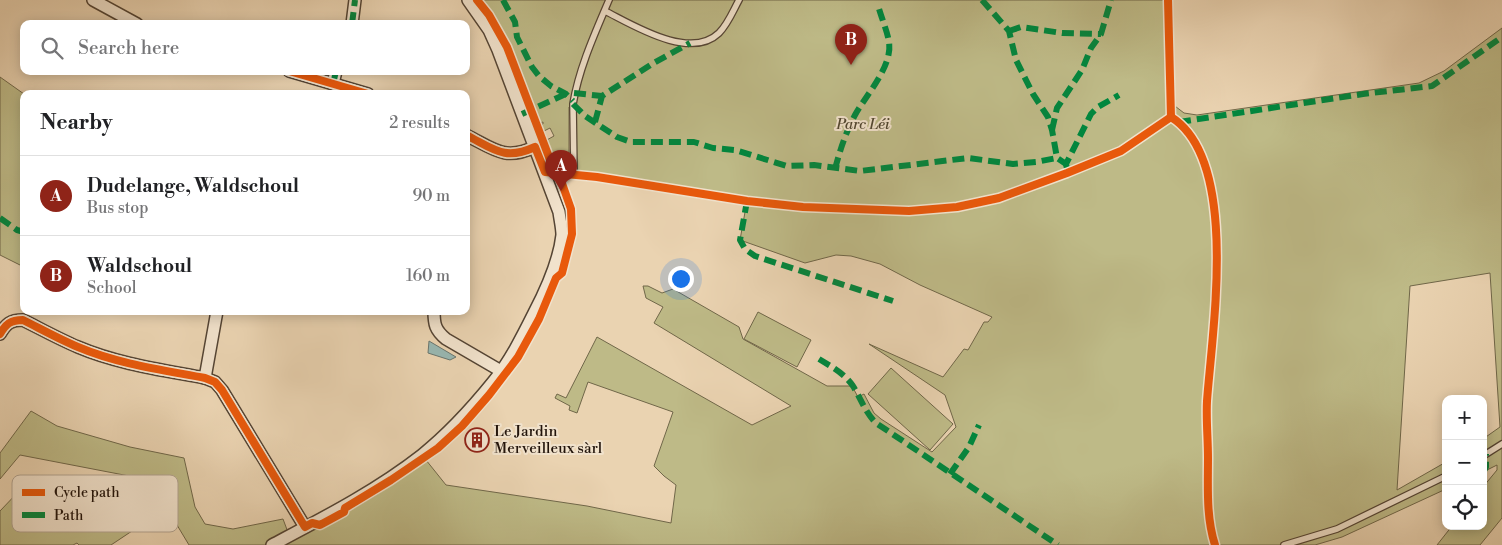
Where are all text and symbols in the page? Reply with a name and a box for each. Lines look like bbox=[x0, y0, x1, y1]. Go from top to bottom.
search box bbox=[20, 20, 470, 75]
pin: B bbox=[835, 24, 867, 65]
icon: search bbox=[38, 34, 66, 62]
text: Search here bbox=[78, 36, 179, 60]
text: Nearby bbox=[40, 110, 113, 136]
text: 2 results bbox=[389, 113, 450, 133]
park label: Parc Léi bbox=[835, 115, 890, 134]
pin: A bbox=[545, 150, 577, 191]
text: Dudelange, Waldschoul bbox=[87, 174, 299, 198]
text: A bbox=[50, 186, 62, 206]
text: 90 m bbox=[412, 186, 450, 206]
text: Bus stop bbox=[87, 198, 149, 218]
text: Waldschoul bbox=[87, 254, 192, 278]
text: B bbox=[50, 266, 62, 286]
text: 160 m bbox=[406, 266, 450, 286]
your location bbox=[668, 266, 694, 292]
text: School bbox=[87, 278, 136, 298]
map controls bbox=[1442, 395, 1487, 530]
button: + bbox=[1442, 395, 1487, 440]
place label: Le Jardin Merveilleux sàrl bbox=[494, 422, 603, 458]
building icon: Le Jardin Merveilleux sàrl bbox=[464, 427, 490, 453]
button: − bbox=[1442, 440, 1487, 485]
legend bbox=[12, 475, 178, 532]
text: Cycle path bbox=[54, 484, 120, 502]
button: locate bbox=[1442, 485, 1487, 530]
text: Path bbox=[54, 507, 84, 525]

